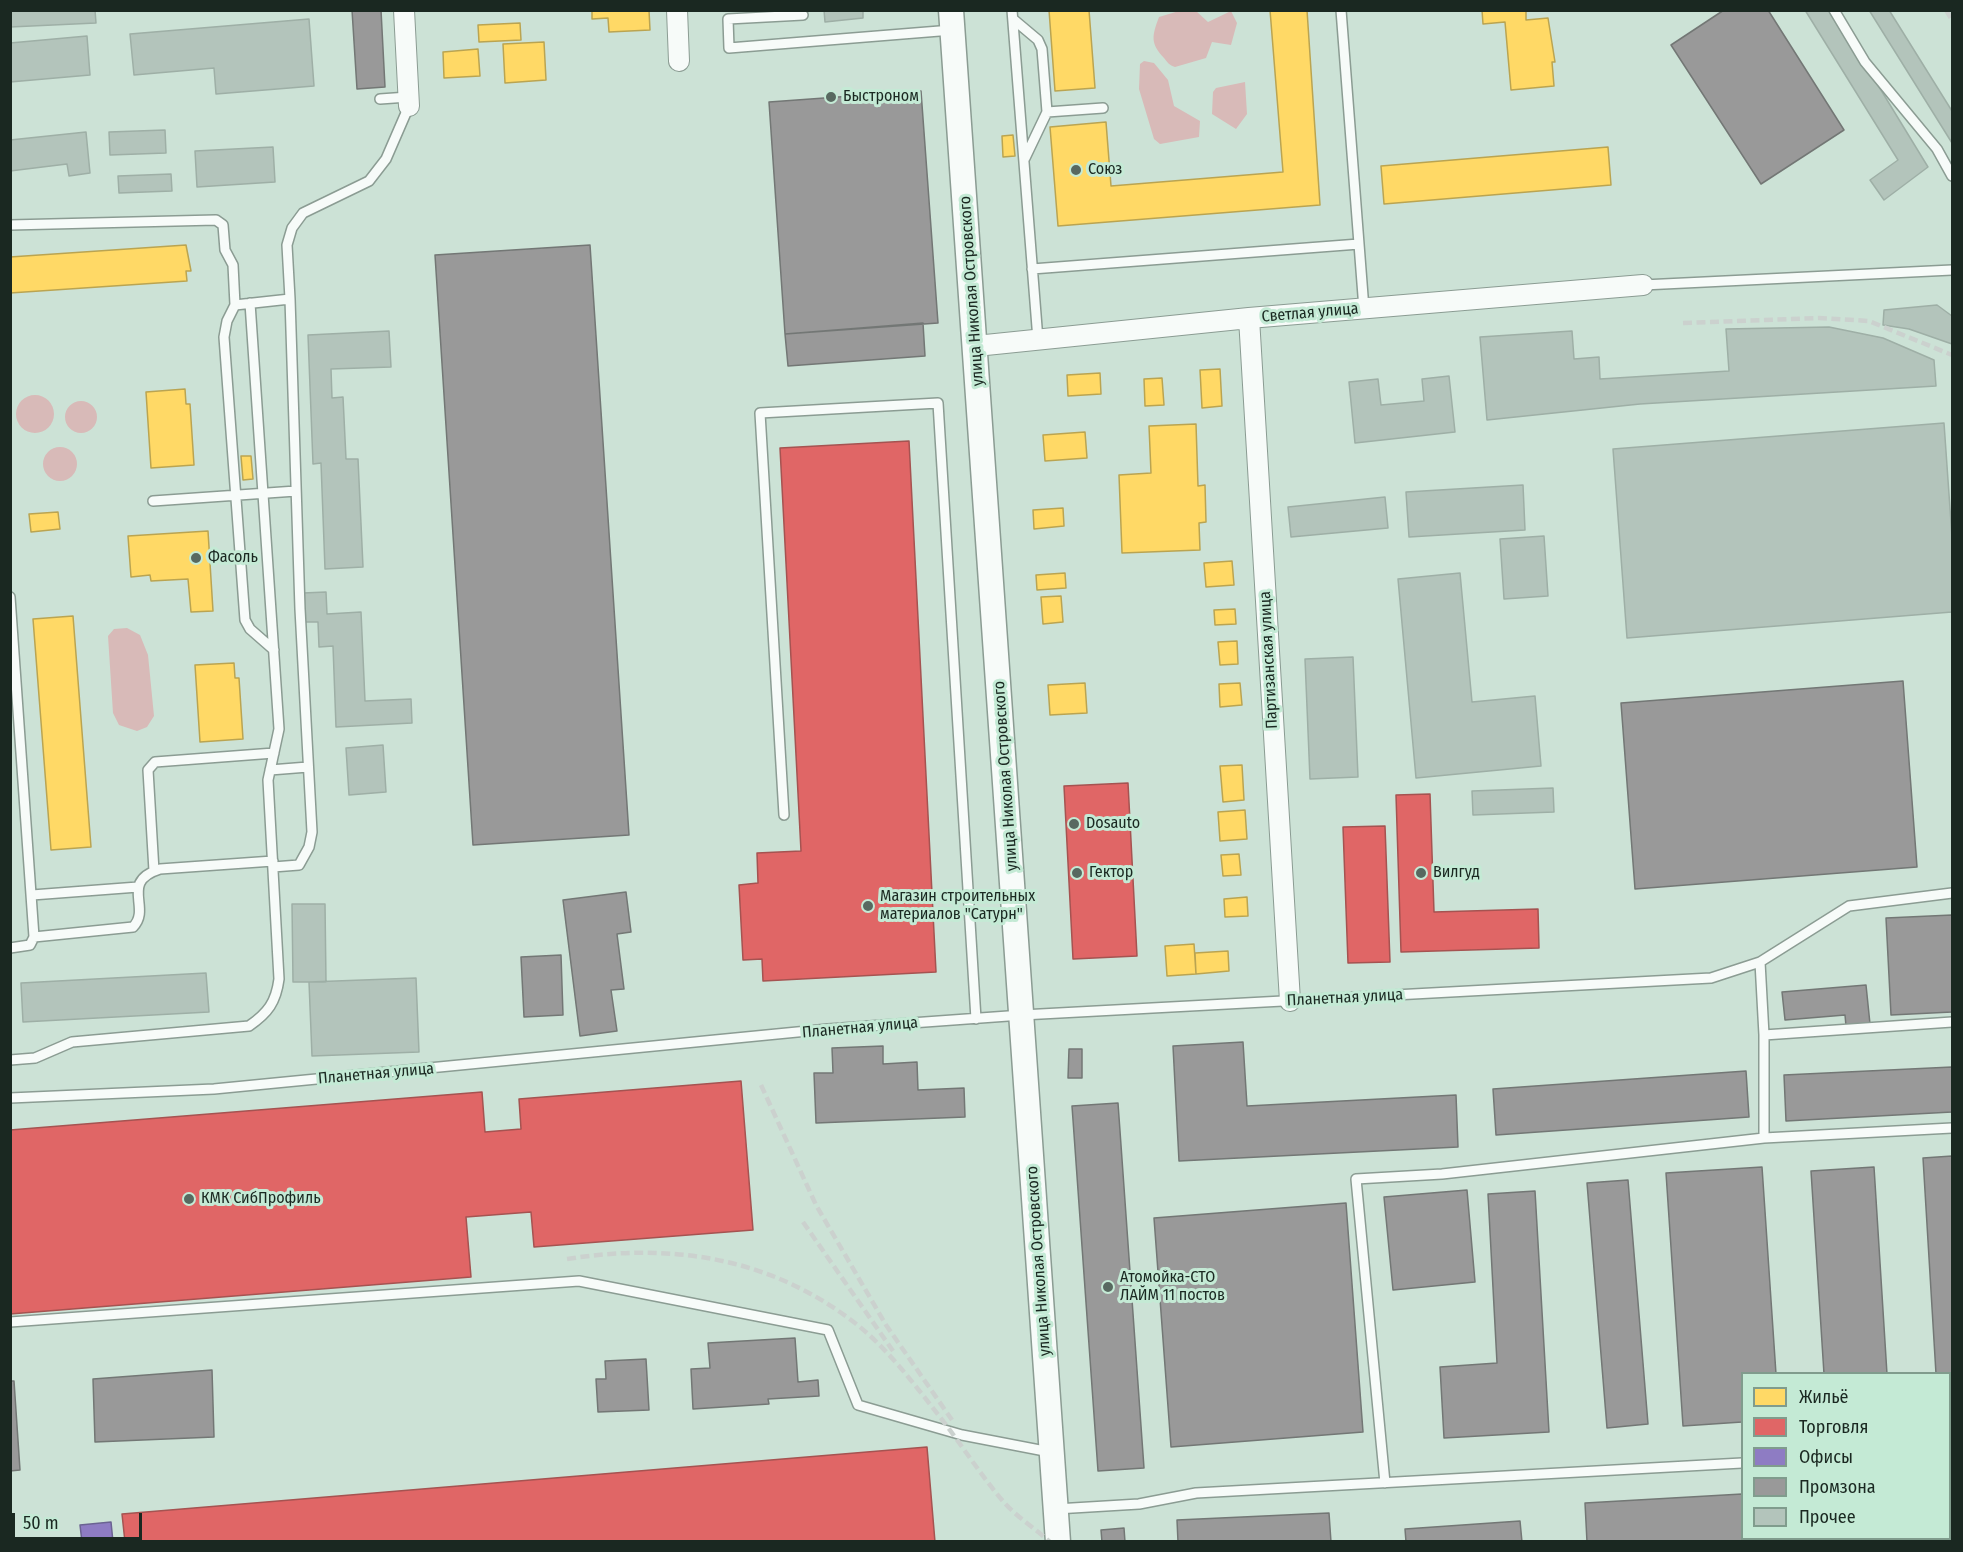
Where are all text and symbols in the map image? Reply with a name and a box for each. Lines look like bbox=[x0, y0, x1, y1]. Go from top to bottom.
place label: Быстроном bbox=[843, 87, 919, 107]
marker: Быстроном bbox=[824, 90, 838, 104]
place label: Союз bbox=[1088, 160, 1122, 180]
marker: Союз bbox=[1069, 163, 1083, 177]
street label: улица Николая Островского bbox=[956, 195, 988, 387]
street label: Светлая улица bbox=[1261, 299, 1359, 327]
place label: Фасоль bbox=[208, 548, 258, 568]
marker: Фасоль bbox=[189, 551, 203, 565]
street label: Партизанская улица bbox=[1256, 591, 1282, 729]
street label: улица Николая Островского bbox=[990, 680, 1022, 872]
place label: Dosauto bbox=[1086, 814, 1140, 834]
marker: Dosauto bbox=[1067, 817, 1081, 831]
place label: Гектор bbox=[1089, 863, 1133, 883]
place label: Вилгуд bbox=[1433, 863, 1480, 883]
marker: Гектор bbox=[1070, 866, 1084, 880]
marker: Вилгуд bbox=[1414, 866, 1428, 880]
place label: Магазин строительных материалов "Сатурн" bbox=[880, 887, 1035, 925]
marker: Магазин строительных материалов "Сатурн" bbox=[861, 899, 875, 913]
street label: Планетная улица bbox=[1286, 985, 1404, 1011]
street label: Планетная улица bbox=[801, 1013, 919, 1043]
street label: Планетная улица bbox=[317, 1059, 435, 1089]
street label: улица Николая Островского bbox=[1023, 1165, 1055, 1357]
place label: КМК СибПрофиль bbox=[201, 1189, 321, 1209]
marker: КМК СибПрофиль bbox=[182, 1192, 196, 1206]
place label: Атомойка-СТО ЛАЙМ 11 постов bbox=[1120, 1268, 1225, 1306]
marker: Атомойка-СТО ЛАЙМ 11 постов bbox=[1101, 1280, 1115, 1294]
legend bbox=[1741, 1372, 1951, 1540]
text: Жильё bbox=[1799, 1386, 1849, 1408]
text: Торговля bbox=[1799, 1416, 1868, 1438]
text: Офисы bbox=[1799, 1446, 1853, 1468]
text: Промзона bbox=[1799, 1476, 1876, 1498]
scale bar bbox=[15, 1501, 146, 1539]
text: Прочее bbox=[1799, 1506, 1856, 1528]
text: 50 m bbox=[23, 1512, 59, 1534]

